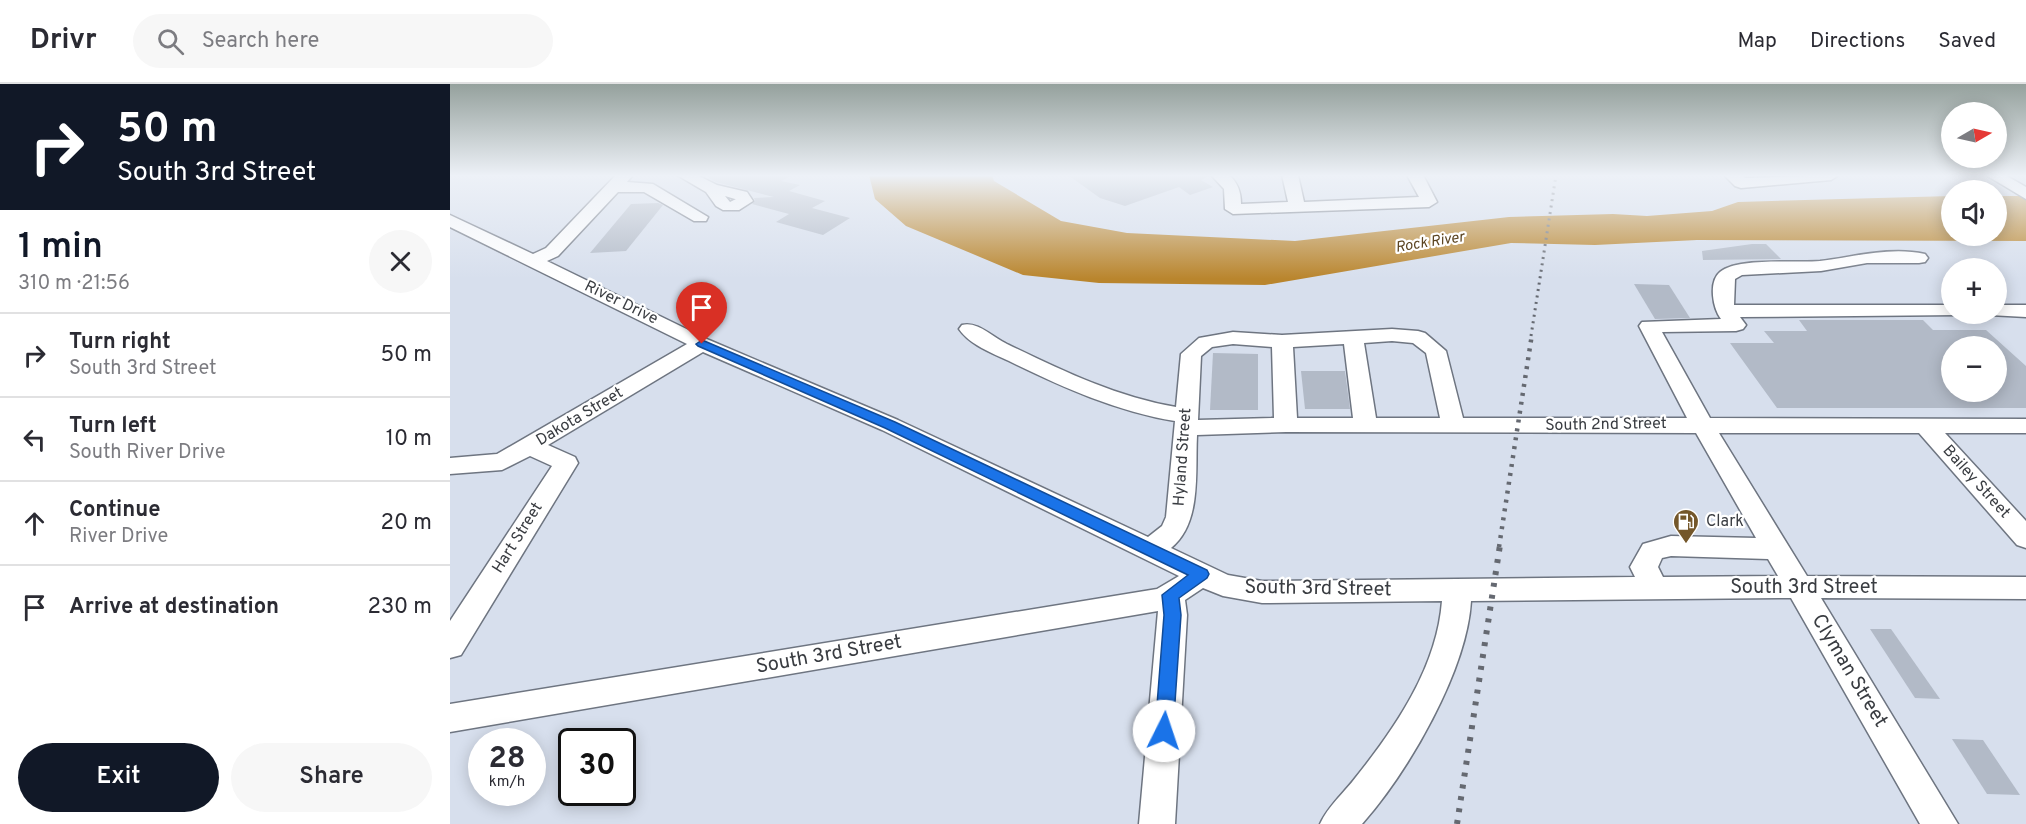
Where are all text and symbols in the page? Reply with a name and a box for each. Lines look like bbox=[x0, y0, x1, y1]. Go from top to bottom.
search box bbox=[133, 14, 553, 68]
text: Drivr bbox=[30, 23, 97, 59]
icon: search bbox=[154, 25, 187, 58]
text: Search here bbox=[202, 28, 319, 55]
text: Map bbox=[1737, 28, 1777, 55]
text: Directions bbox=[1810, 28, 1905, 55]
text: Saved bbox=[1938, 28, 1996, 55]
north arrow bbox=[1941, 102, 2007, 168]
map controls bbox=[1941, 102, 2007, 402]
text: 50 m bbox=[117, 104, 218, 157]
icon: right bbox=[18, 108, 96, 186]
text: South 3rd Street bbox=[117, 156, 316, 190]
button: sound bbox=[1941, 180, 2007, 246]
text: 1 min bbox=[18, 225, 103, 271]
water label: Rock River bbox=[1394, 228, 1467, 258]
button: close bbox=[369, 230, 432, 293]
button: + bbox=[1941, 258, 2007, 324]
text: 310 m · 21:56 bbox=[18, 271, 130, 297]
street label: River Drive bbox=[581, 277, 661, 329]
pin bbox=[676, 282, 727, 344]
icon: arrive bbox=[685, 291, 718, 324]
text: Turn right bbox=[69, 329, 171, 356]
button: − bbox=[1941, 336, 2007, 402]
icon: right bbox=[18, 339, 51, 372]
text: 50 m bbox=[380, 342, 432, 369]
text: South 3rd Street bbox=[69, 356, 217, 382]
street label: Dakota Street bbox=[533, 383, 627, 451]
street label: Hyland Street bbox=[1170, 407, 1196, 507]
text: Turn left bbox=[69, 413, 157, 440]
street label: South 2nd Street bbox=[1545, 414, 1667, 436]
icon: left bbox=[18, 423, 51, 456]
text: 10 m bbox=[386, 426, 432, 453]
text: South River Drive bbox=[69, 440, 226, 466]
street label: Bailey Street bbox=[1938, 441, 2014, 523]
text: Continue bbox=[69, 497, 160, 524]
street label: Hart Street bbox=[488, 499, 548, 577]
icon: ahead bbox=[18, 507, 51, 540]
fuel station icon: Clark bbox=[1671, 507, 1701, 545]
text: 20 m bbox=[381, 510, 432, 537]
place label: Clark bbox=[1706, 512, 1744, 532]
text: River Drive bbox=[69, 524, 168, 550]
street label: South 3rd Street bbox=[1244, 575, 1392, 603]
street label: South 3rd Street bbox=[1730, 575, 1878, 601]
icon: arrive bbox=[18, 591, 51, 624]
text: Arrive at destination bbox=[69, 594, 279, 621]
text: 230 m bbox=[368, 594, 432, 621]
street label: Clyman Street bbox=[1805, 610, 1893, 732]
street label: South 3rd Street bbox=[754, 629, 904, 681]
position arrow bbox=[1132, 699, 1196, 763]
speed limit sign: 30 bbox=[558, 728, 636, 806]
text: 28 bbox=[488, 741, 526, 778]
button: Exit bbox=[18, 743, 219, 812]
button: Share bbox=[231, 743, 432, 812]
text: km/h bbox=[489, 773, 525, 792]

